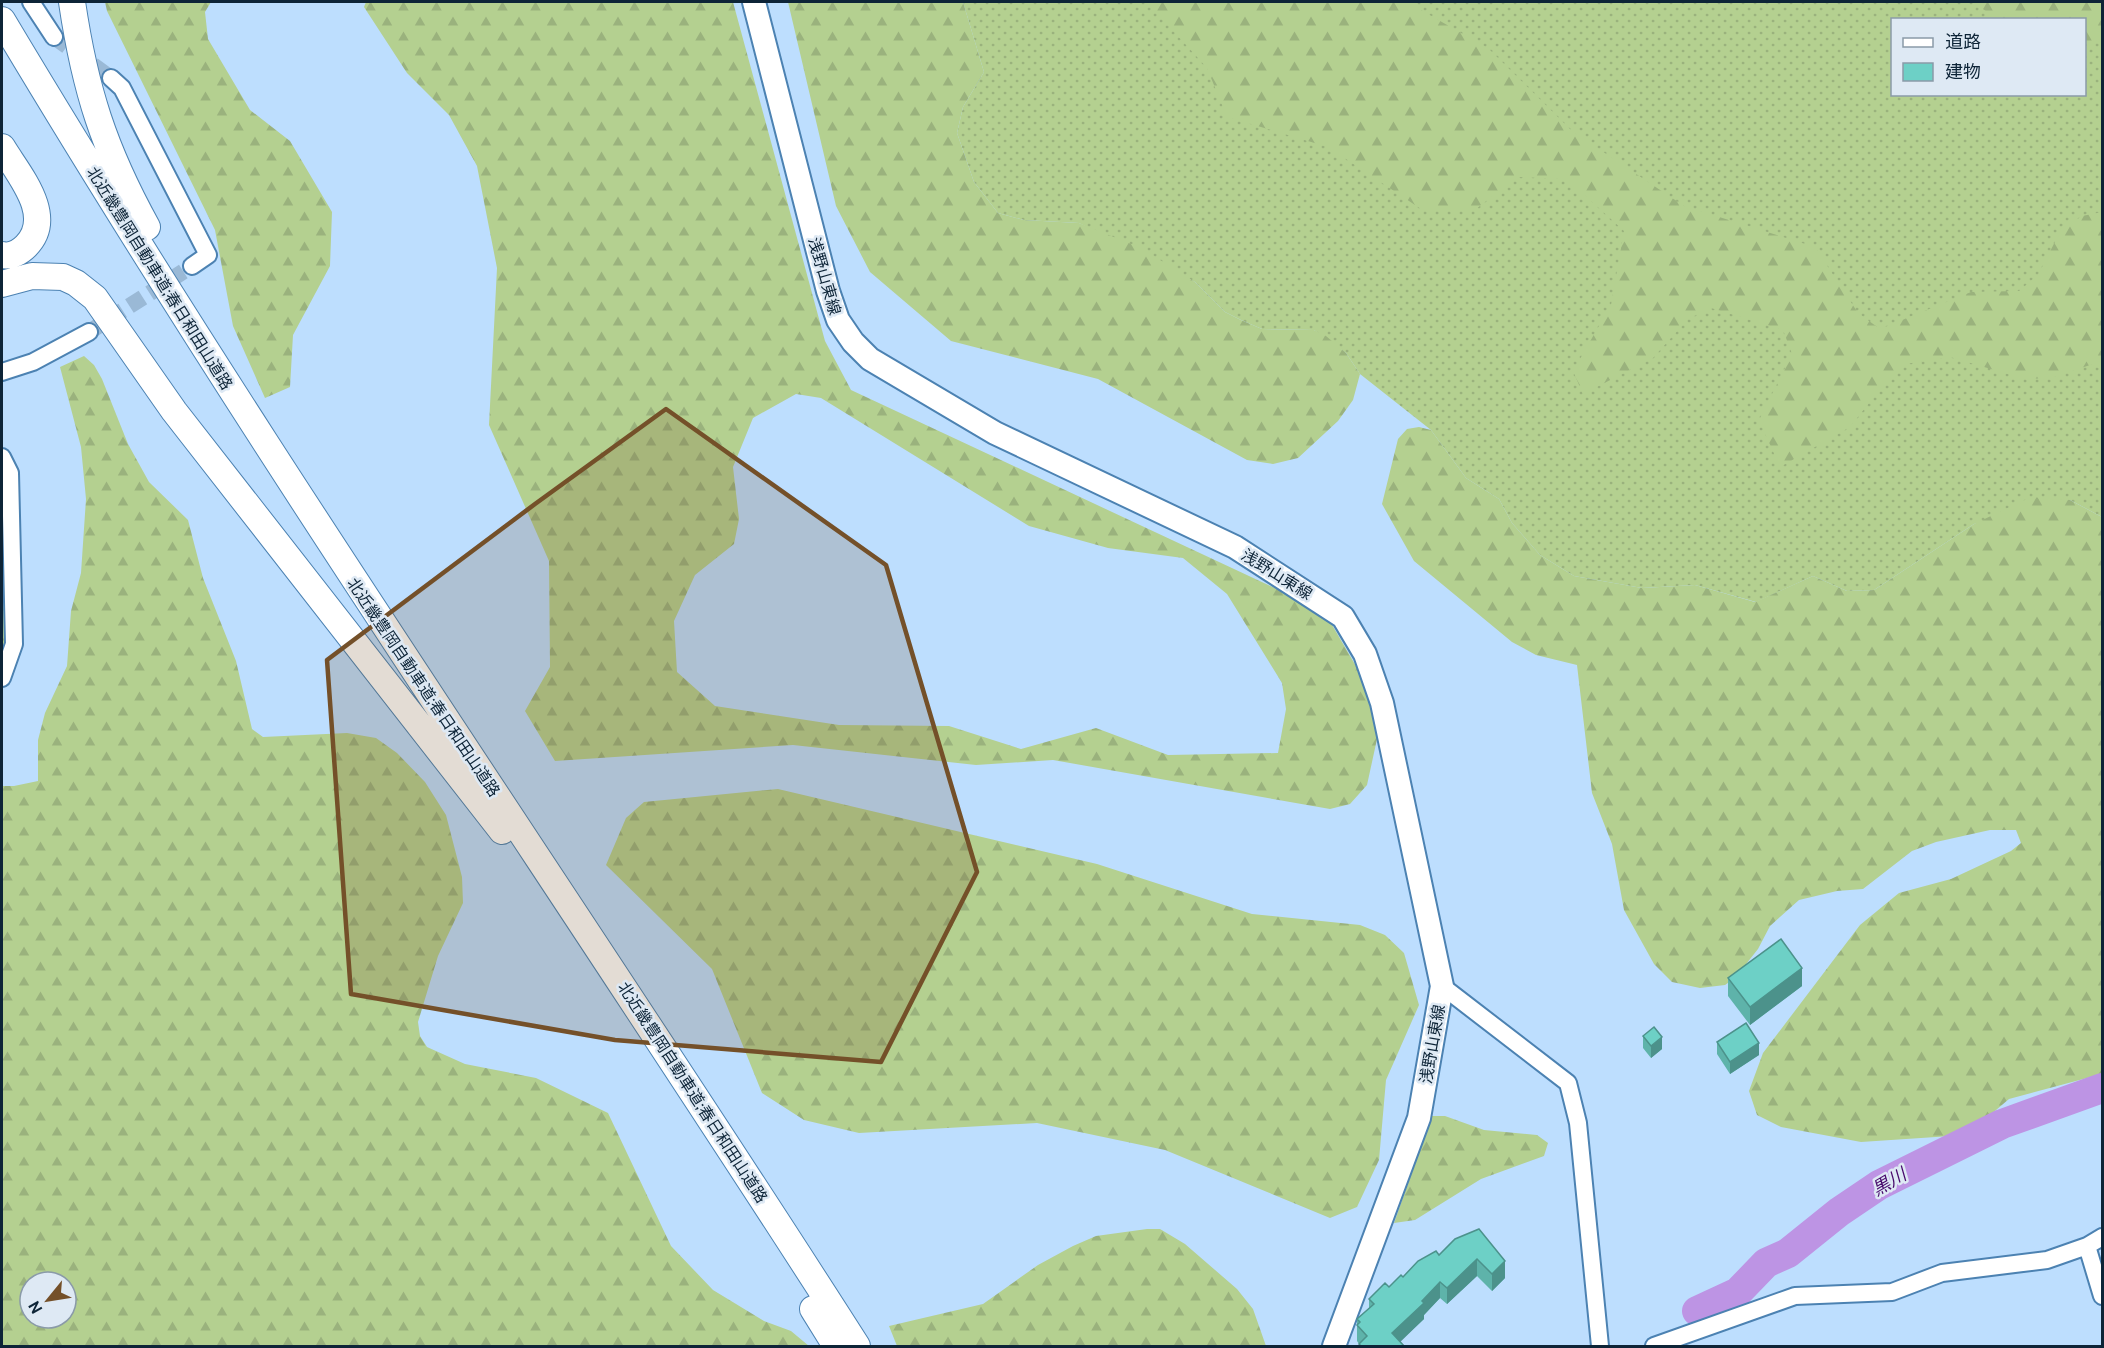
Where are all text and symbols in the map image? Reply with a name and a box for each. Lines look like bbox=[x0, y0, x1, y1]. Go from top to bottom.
legend bbox=[1891, 18, 2086, 96]
text: 道路 bbox=[1945, 31, 1981, 53]
text: 建物 bbox=[1945, 61, 1981, 83]
street label: 北近畿豊岡自動車道;春日和田山道路 bbox=[83, 163, 236, 393]
street label: 浅野山東線 bbox=[804, 235, 845, 317]
street label: 浅野山東線 bbox=[1238, 545, 1316, 604]
street label: 北近畿豊岡自動車道;春日和田山道路 bbox=[343, 574, 504, 800]
street label: 北近畿豊岡自動車道;春日和田山道路 bbox=[614, 978, 771, 1206]
street label: 浅野山東線 bbox=[1416, 1003, 1449, 1085]
water label: 黒川 bbox=[1868, 1162, 1912, 1201]
north arrow bbox=[18, 1270, 78, 1330]
text: N bbox=[24, 1298, 46, 1317]

